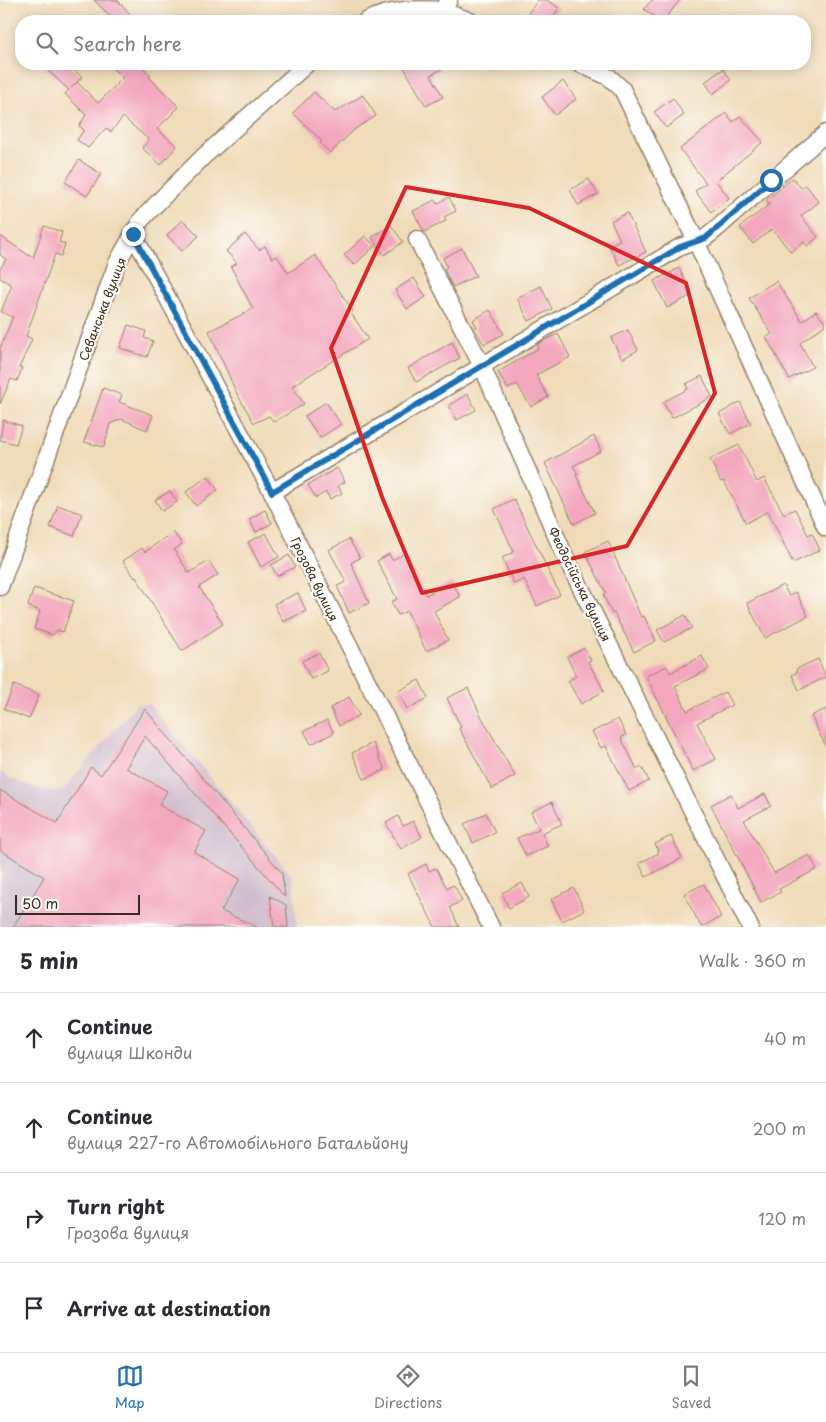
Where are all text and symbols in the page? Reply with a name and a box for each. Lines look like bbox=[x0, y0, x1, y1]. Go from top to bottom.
search box bbox=[15, 15, 811, 70]
icon: search bbox=[33, 29, 61, 57]
text: Search here bbox=[73, 29, 182, 57]
route start bbox=[760, 169, 783, 192]
route end bbox=[122, 223, 145, 246]
street label: Севанська вулиця bbox=[74, 255, 130, 363]
street label: Феодосійська вулиця bbox=[544, 524, 616, 644]
street label: Грозова вулиця bbox=[287, 534, 343, 624]
scale bar bbox=[15, 892, 140, 915]
text: 50 m bbox=[22, 893, 58, 914]
text: 5 min bbox=[20, 944, 78, 976]
text: Walk · 360 m bbox=[699, 948, 806, 972]
text: Continue bbox=[67, 1012, 153, 1040]
icon: ahead bbox=[20, 1024, 48, 1052]
text: 40 m bbox=[764, 1026, 806, 1050]
text: вулиця Шконди bbox=[67, 1040, 193, 1064]
text: Continue bbox=[67, 1102, 153, 1130]
icon: ahead bbox=[20, 1114, 48, 1142]
text: 200 m bbox=[753, 1116, 806, 1140]
text: вулиця 227-го Автомобільного Батальйону bbox=[67, 1130, 409, 1154]
text: Turn right bbox=[67, 1192, 165, 1220]
icon: right bbox=[20, 1204, 48, 1232]
text: 120 m bbox=[759, 1206, 806, 1230]
text: Грозова вулиця bbox=[67, 1220, 189, 1244]
icon: arrive bbox=[20, 1294, 48, 1322]
text: Arrive at destination bbox=[67, 1294, 271, 1322]
tab: Map bbox=[115, 1362, 145, 1413]
tab: Directions bbox=[374, 1362, 442, 1413]
tab: Saved bbox=[672, 1362, 711, 1413]

